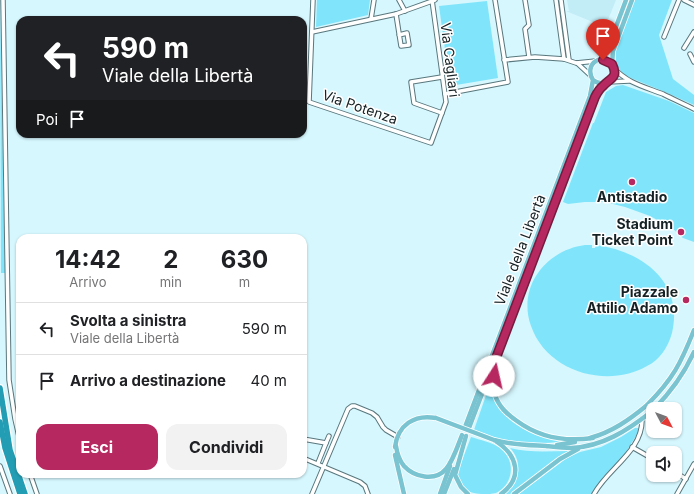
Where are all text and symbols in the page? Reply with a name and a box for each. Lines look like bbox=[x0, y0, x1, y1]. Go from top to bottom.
pin bbox=[586, 19, 620, 60]
street label: Via Cagliari bbox=[437, 22, 464, 98]
icon: arrive bbox=[592, 25, 614, 47]
text: 590 m bbox=[102, 31, 189, 65]
icon: left bbox=[36, 32, 88, 84]
text: Viale della Libertà bbox=[102, 65, 253, 86]
street label: Via Potenza bbox=[320, 86, 400, 127]
icon: arrive bbox=[66, 108, 88, 130]
text: Poi bbox=[36, 110, 58, 129]
marker: Antistadio bbox=[627, 177, 637, 187]
place label: Antistadio bbox=[597, 188, 668, 205]
street label: Viale della Libertà bbox=[490, 192, 549, 308]
place label: Stadium Ticket Point bbox=[592, 215, 673, 248]
marker: Stadium Ticket Point bbox=[676, 227, 686, 237]
text: 14:42 bbox=[55, 245, 121, 274]
text: 2 bbox=[163, 245, 178, 274]
text: 630 bbox=[221, 245, 268, 274]
text: Arrivo bbox=[69, 274, 106, 290]
text: min bbox=[160, 274, 182, 290]
text: m bbox=[239, 274, 250, 290]
place label: Piazzale Attilio Adamo bbox=[586, 283, 678, 316]
marker: Piazzale Attilio Adamo bbox=[681, 295, 691, 305]
text: Svolta a sinistra bbox=[70, 311, 187, 330]
icon: left bbox=[36, 318, 58, 340]
text: 590 m bbox=[242, 319, 287, 338]
text: Viale della Libertà bbox=[70, 330, 179, 346]
position arrow bbox=[473, 355, 515, 397]
icon: arrive bbox=[36, 370, 58, 392]
text: Arrivo a destinazione bbox=[70, 371, 226, 390]
text: 40 m bbox=[250, 371, 287, 390]
north arrow bbox=[646, 402, 682, 438]
map controls bbox=[646, 402, 682, 482]
button: Esci bbox=[36, 424, 158, 470]
button: Condividi bbox=[166, 424, 287, 470]
button: sound bbox=[646, 446, 682, 482]

